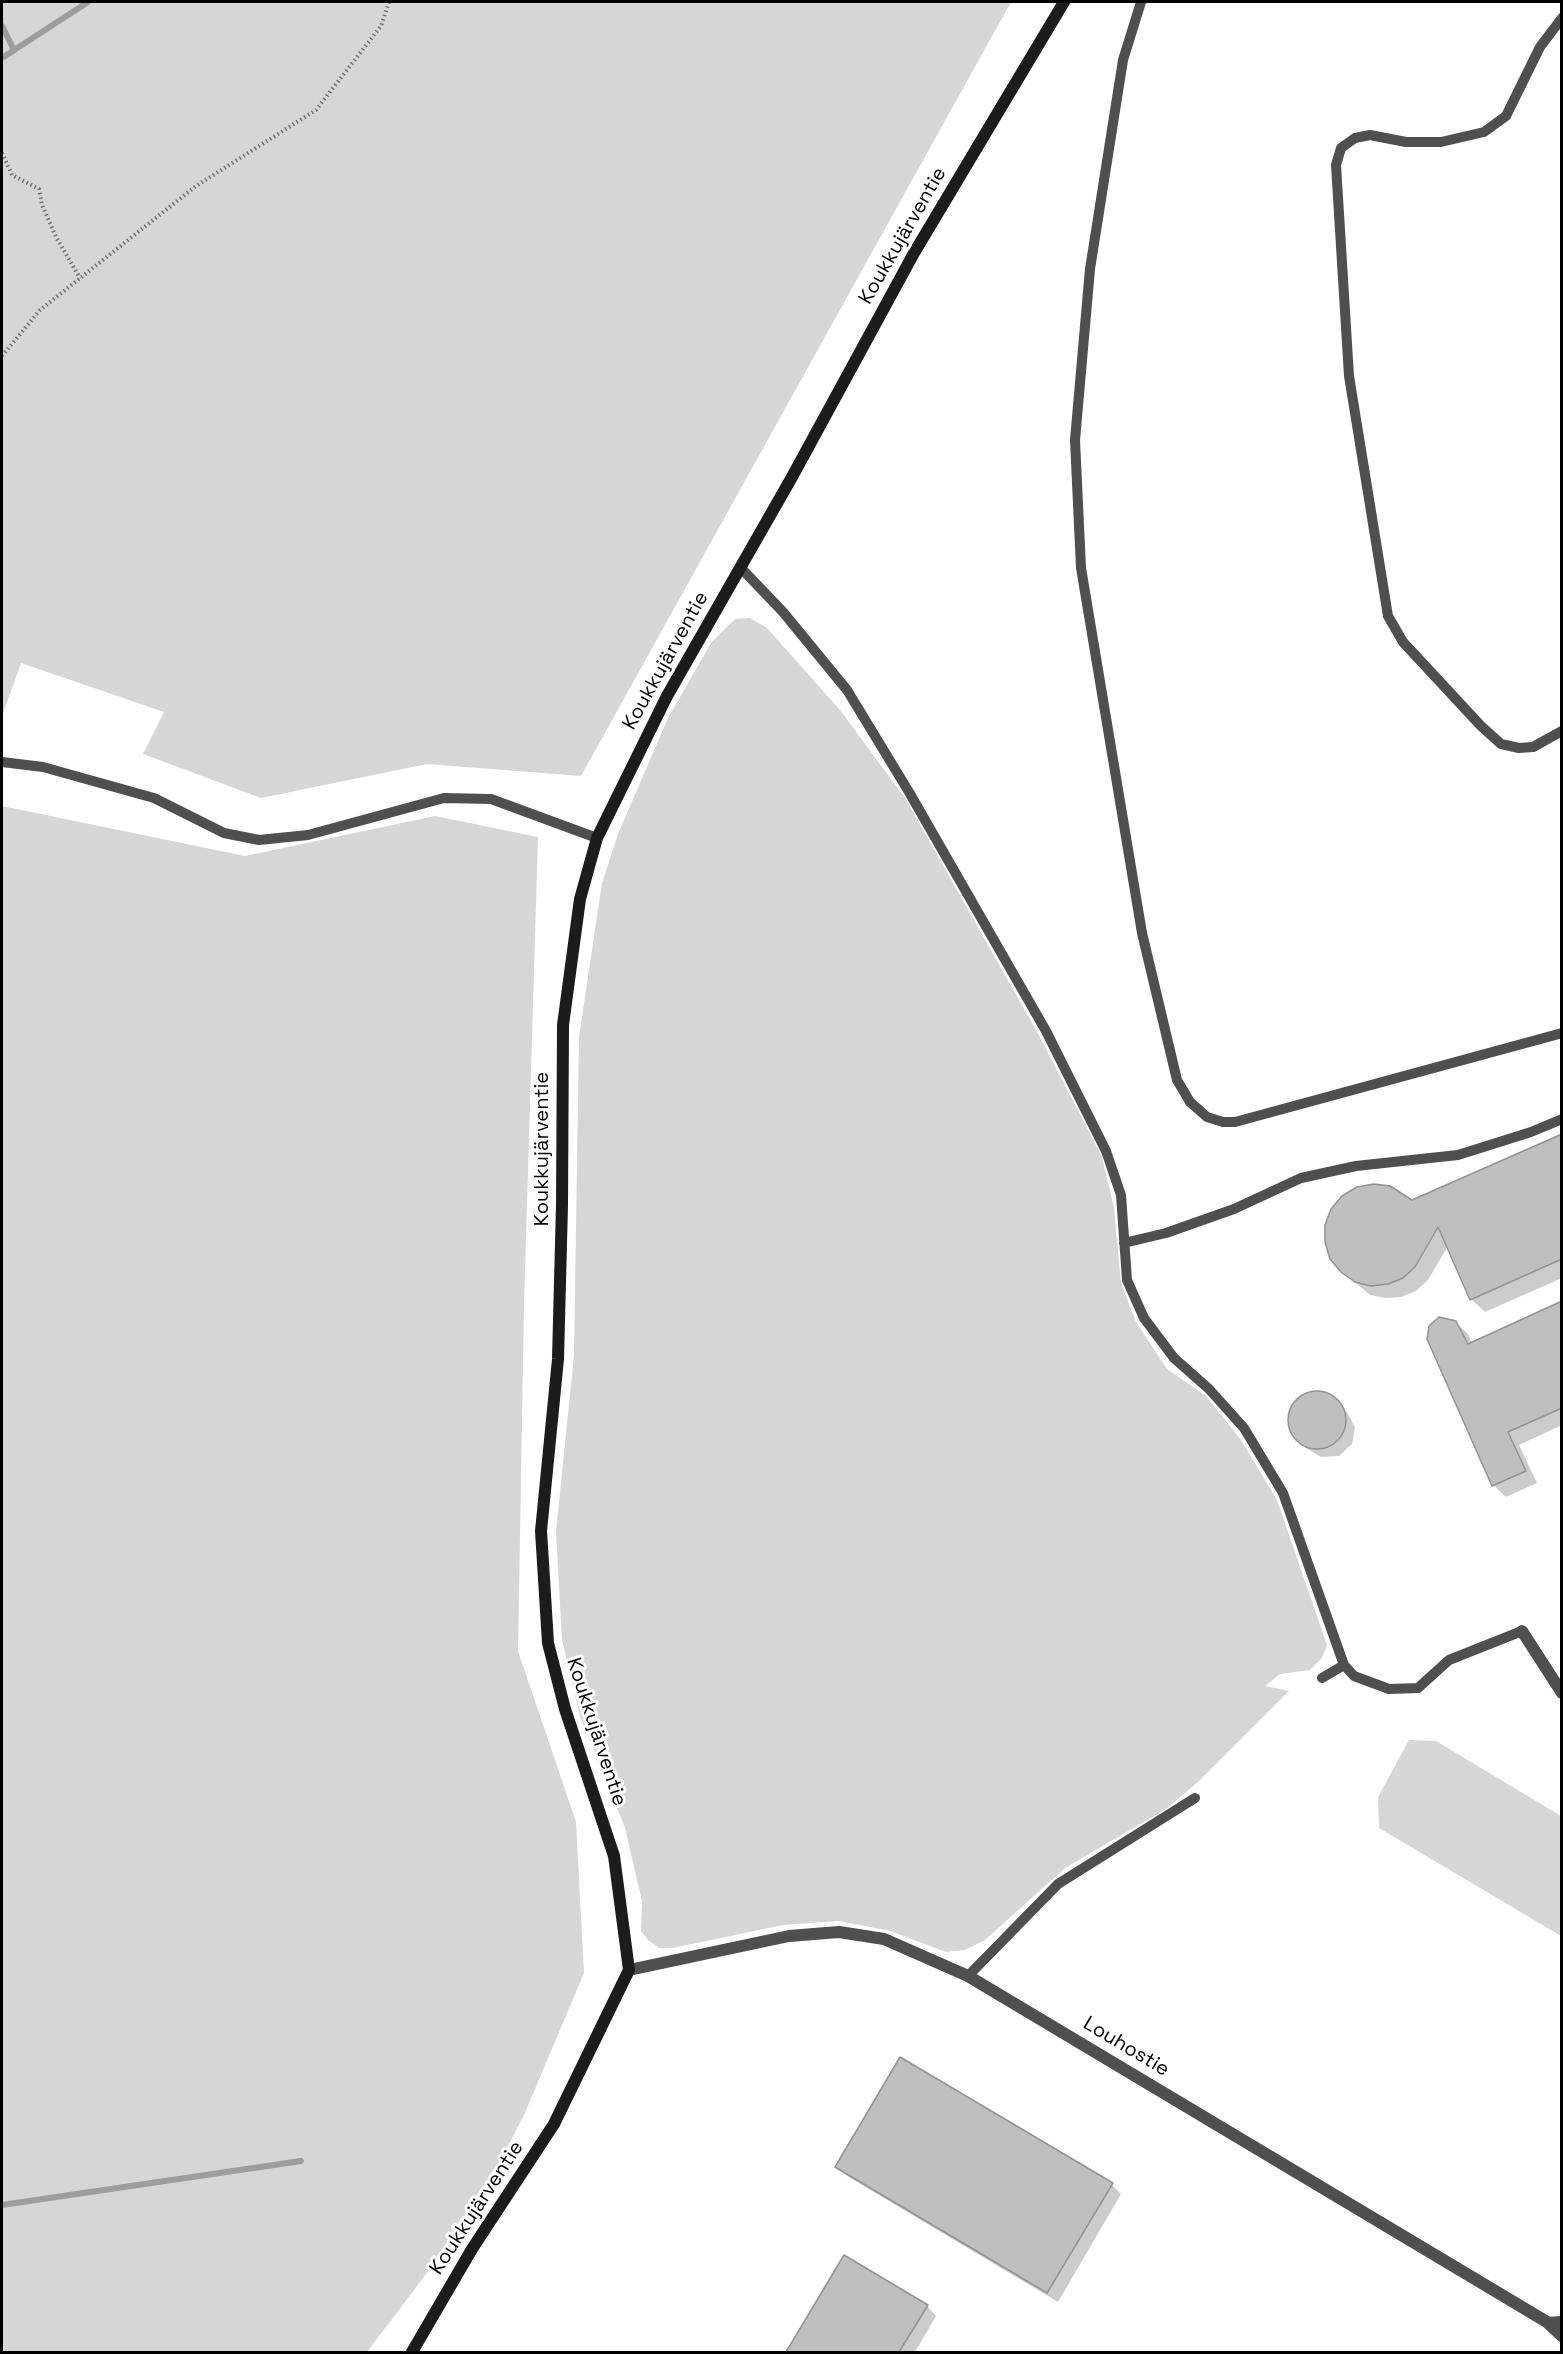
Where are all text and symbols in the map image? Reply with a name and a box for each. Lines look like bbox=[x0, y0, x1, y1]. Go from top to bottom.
street label: Koukkujärventie bbox=[854, 163, 952, 309]
street label: Koukkujärventie bbox=[618, 588, 714, 734]
street label: Koukkujärventie bbox=[531, 1072, 555, 1226]
street label: Koukkujärventie bbox=[561, 1655, 631, 1809]
street label: Louhostie bbox=[1079, 2012, 1173, 2082]
street label: Koukkujärventie bbox=[425, 2137, 529, 2279]

